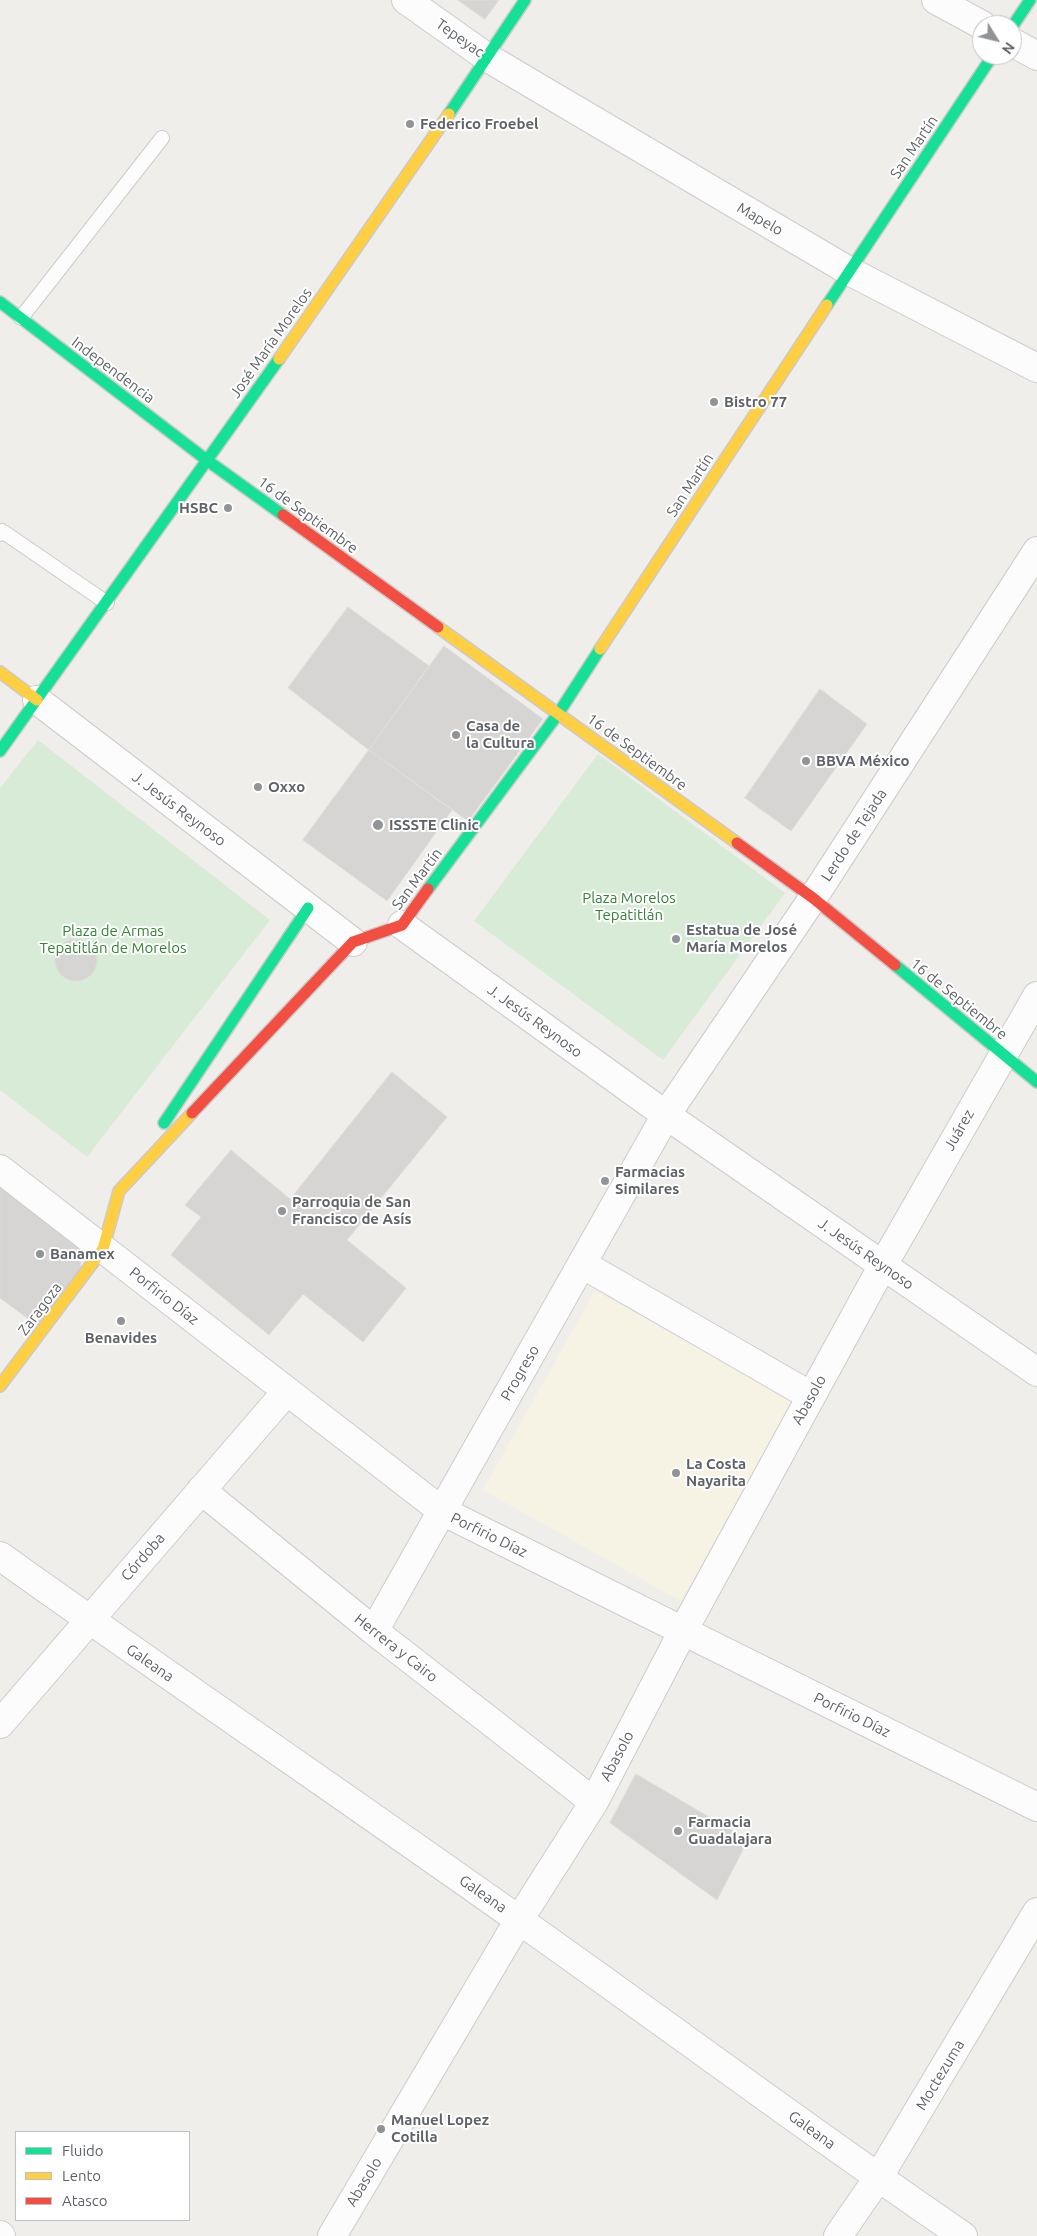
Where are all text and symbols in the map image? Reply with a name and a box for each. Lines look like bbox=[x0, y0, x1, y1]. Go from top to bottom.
street label: Tepeyac bbox=[432, 15, 488, 61]
north arrow bbox=[972, 15, 1022, 65]
text: N bbox=[999, 39, 1018, 57]
street label: San Martín bbox=[886, 112, 942, 182]
place label: Federico Froebel bbox=[420, 115, 539, 133]
marker: Federico Froebel bbox=[404, 118, 416, 130]
street label: Mapelo bbox=[734, 199, 786, 239]
street label: José María Morelos bbox=[226, 284, 316, 402]
street label: Independencia bbox=[68, 333, 158, 407]
place label: Bistro 77 bbox=[724, 393, 787, 411]
marker: Bistro 77 bbox=[708, 396, 720, 408]
street label: San Martín bbox=[663, 450, 717, 520]
street label: 16 de Septiembre bbox=[254, 473, 362, 557]
place label: HSBC bbox=[179, 499, 218, 517]
marker: HSBC bbox=[222, 502, 234, 514]
street label: 16 de Septiembre bbox=[583, 710, 691, 794]
place label: Casa de la Cultura bbox=[466, 717, 535, 752]
marker: Casa de la Cultura bbox=[450, 729, 462, 741]
place label: BBVA México bbox=[816, 752, 910, 770]
marker: BBVA México bbox=[800, 755, 812, 767]
street label: J. Jesús Reynoso bbox=[129, 768, 229, 850]
place label: Oxxo bbox=[268, 778, 305, 796]
marker: Oxxo bbox=[252, 781, 264, 793]
street label: Lerdo de Tejada bbox=[817, 785, 891, 885]
place label: ISSSTE Clinic bbox=[389, 816, 479, 834]
marker: ISSSTE Clinic bbox=[371, 818, 385, 832]
street label: San Martín bbox=[388, 845, 446, 913]
park label: Plaza Morelos Tepatitlán bbox=[582, 889, 676, 924]
place label: Estatua de José María Morelos bbox=[686, 921, 797, 956]
park label: Plaza de Armas Tepatitlán de Morelos bbox=[40, 922, 186, 957]
marker: Estatua de José María Morelos bbox=[670, 933, 682, 945]
street label: 16 de Septiembre bbox=[907, 954, 1011, 1044]
street label: J. Jesús Reynoso bbox=[484, 981, 586, 1061]
street label: Juárez bbox=[940, 1106, 978, 1154]
place label: Farmacias Similares bbox=[615, 1163, 685, 1198]
marker: Farmacias Similares bbox=[599, 1175, 611, 1187]
place label: Parroquia de San Francisco de Asís bbox=[292, 1193, 412, 1228]
marker: Parroquia de San Francisco de Asís bbox=[276, 1205, 288, 1217]
street label: J. Jesús Reynoso bbox=[815, 1214, 917, 1294]
place label: Banamex bbox=[50, 1245, 115, 1263]
marker: Banamex bbox=[34, 1248, 46, 1260]
street label: Porfirio Díaz bbox=[126, 1263, 202, 1329]
street label: Zaragoza bbox=[14, 1279, 66, 1339]
marker: Benavides bbox=[115, 1315, 127, 1327]
place label: Benavides bbox=[85, 1329, 157, 1347]
street label: Progreso bbox=[497, 1342, 543, 1404]
street label: Abasolo bbox=[788, 1372, 830, 1428]
place label: La Costa Nayarita bbox=[686, 1455, 746, 1490]
marker: La Costa Nayarita bbox=[670, 1467, 682, 1479]
street label: Porfirio Díaz bbox=[448, 1509, 530, 1561]
street label: Córdoba bbox=[117, 1529, 169, 1585]
street label: Herrera y Cairo bbox=[351, 1610, 441, 1686]
street label: Galeana bbox=[123, 1640, 177, 1686]
street label: Porfirio Díaz bbox=[811, 1689, 893, 1741]
street label: Abasolo bbox=[596, 1728, 638, 1784]
place label: Farmacia Guadalajara bbox=[688, 1813, 772, 1848]
marker: Farmacia Guadalajara bbox=[672, 1825, 684, 1837]
street label: Galeana bbox=[456, 1871, 510, 1917]
street label: Moctezuma bbox=[912, 2036, 968, 2114]
street label: Galeana bbox=[785, 2107, 839, 2153]
place label: Manuel Lopez Cotilla bbox=[391, 2111, 489, 2146]
marker: Manuel Lopez Cotilla bbox=[375, 2123, 387, 2135]
legend bbox=[15, 2131, 190, 2221]
text: Fluido bbox=[62, 2142, 104, 2159]
street label: Abasolo bbox=[342, 2154, 386, 2210]
text: Lento bbox=[62, 2167, 101, 2184]
text: Atasco bbox=[62, 2192, 108, 2209]

